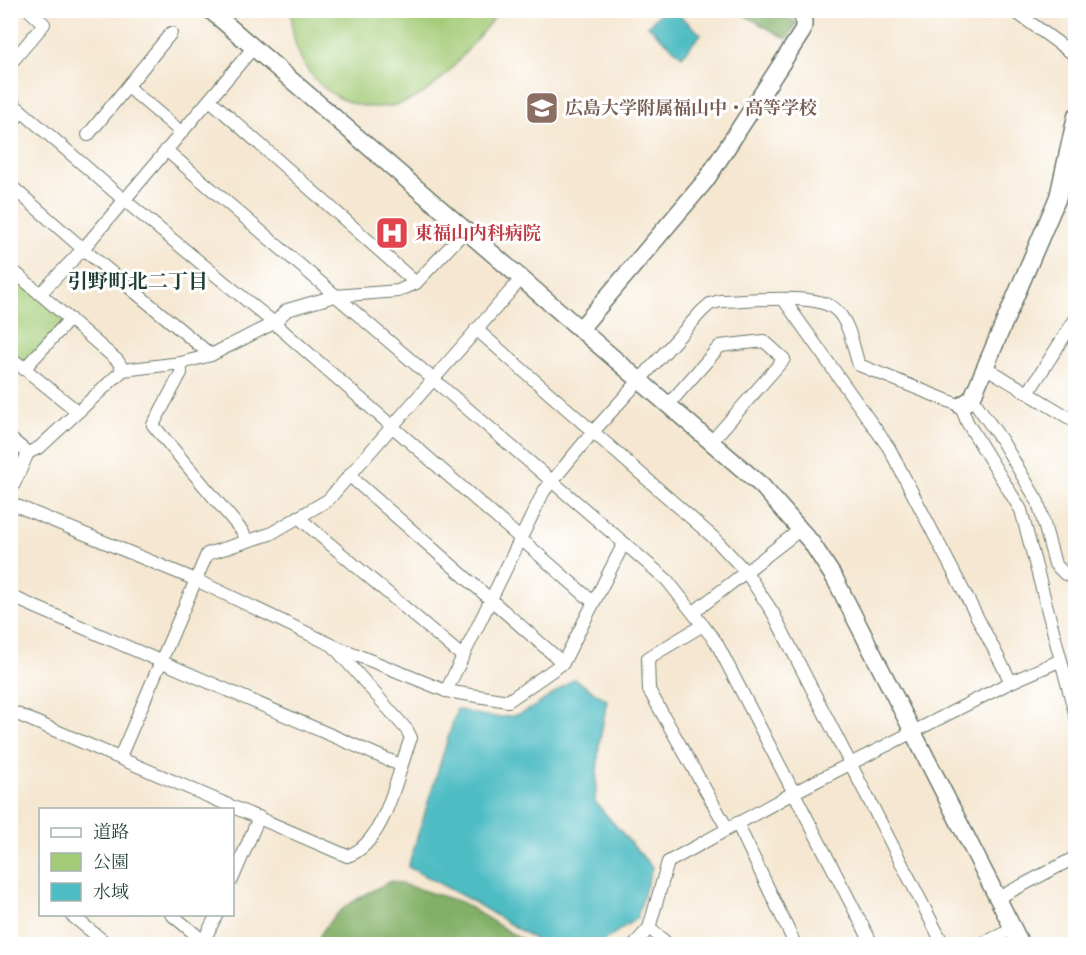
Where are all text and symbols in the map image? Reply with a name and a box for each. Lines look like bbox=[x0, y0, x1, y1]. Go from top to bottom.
school or university icon: 広島大学附属福山中・高等学校 bbox=[524, 90, 560, 126]
place label: 広島大学附属福山中・高等学校 bbox=[565, 97, 817, 120]
hospital icon: 東福山内科病院 bbox=[374, 215, 410, 251]
place label: 東福山内科病院 bbox=[415, 222, 541, 245]
district label: 引野町北二丁目 bbox=[68, 270, 208, 295]
legend bbox=[39, 808, 234, 916]
text: 道路 bbox=[93, 821, 129, 844]
text: 公園 bbox=[93, 851, 129, 874]
text: 水域 bbox=[93, 881, 129, 904]

